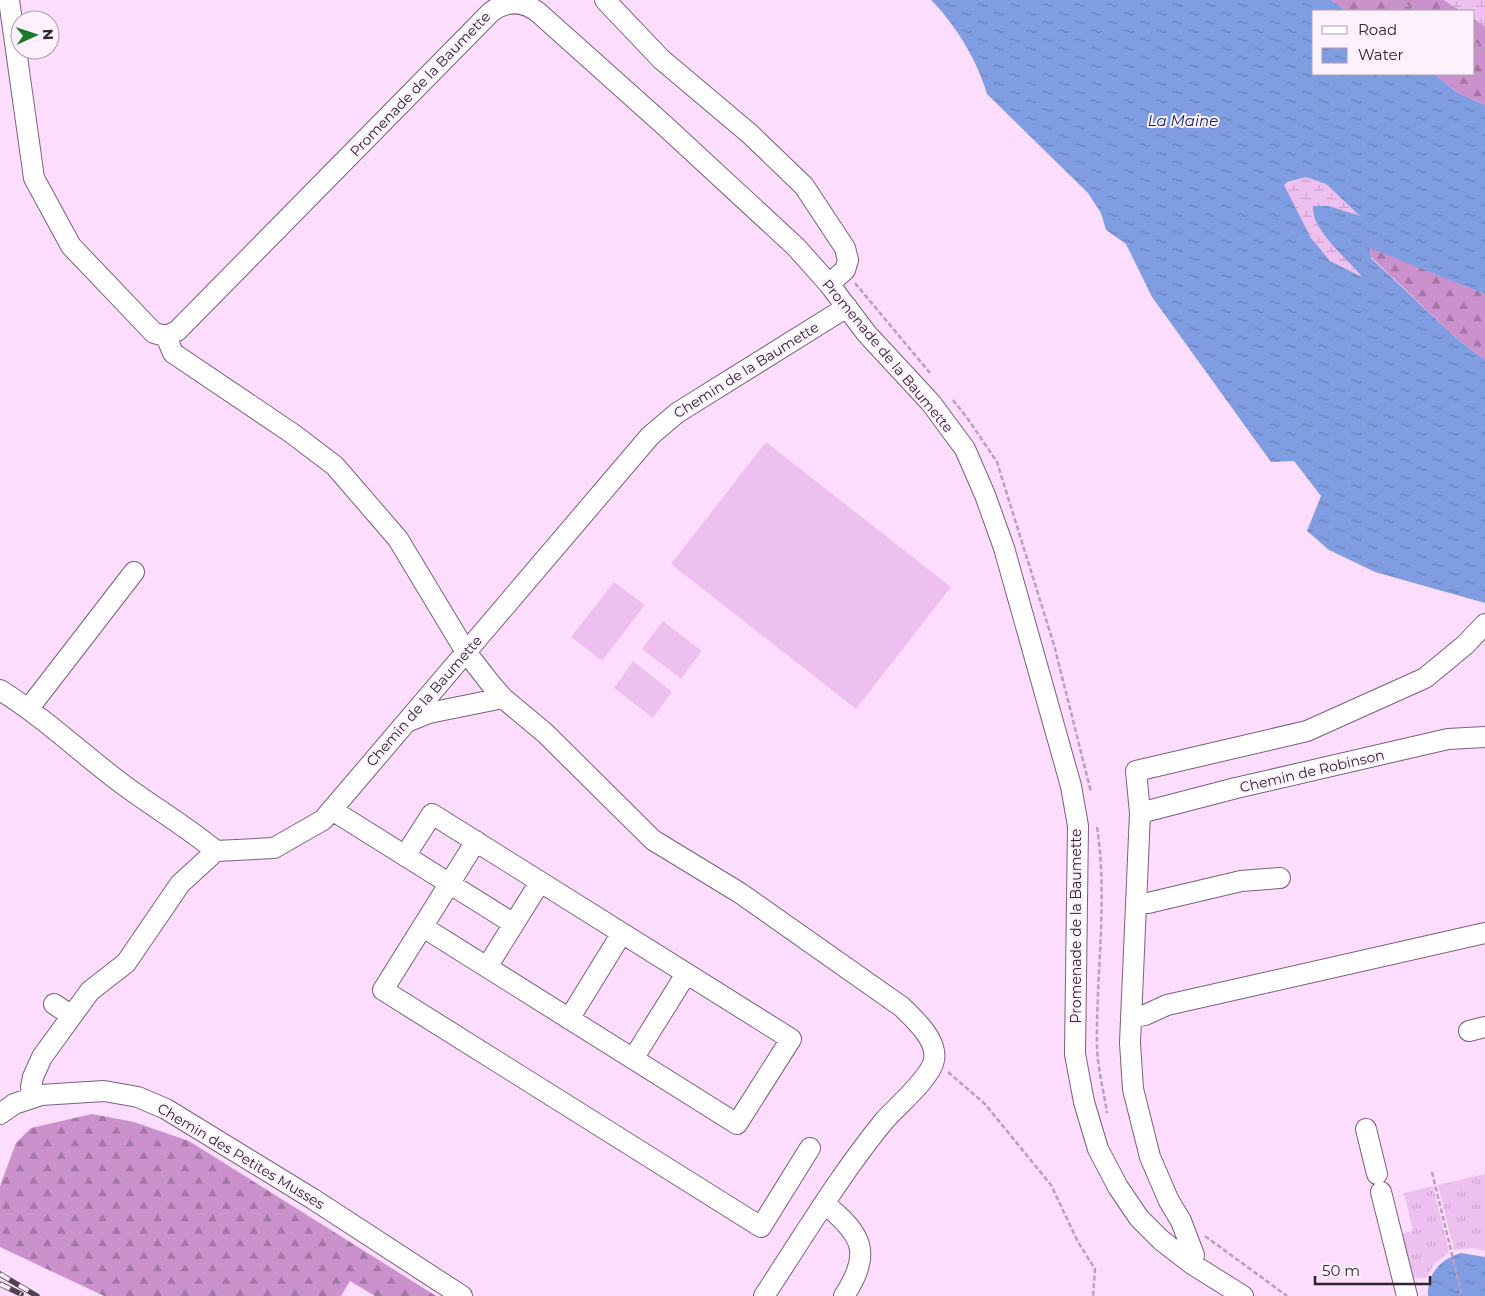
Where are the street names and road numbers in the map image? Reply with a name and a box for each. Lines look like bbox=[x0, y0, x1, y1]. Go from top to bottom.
street label: Promenade de la Baumette bbox=[346, 8, 494, 160]
street label: Promenade de la Baumette bbox=[818, 276, 958, 436]
street label: Chemin de la Baumette bbox=[670, 318, 822, 422]
street label: Chemin de la Baumette bbox=[362, 632, 486, 770]
street label: Chemin de Robinson bbox=[1238, 746, 1386, 796]
street label: Promenade de la Baumette bbox=[1067, 829, 1085, 1023]
street label: Chemin des Petites Musses bbox=[154, 1099, 328, 1213]

